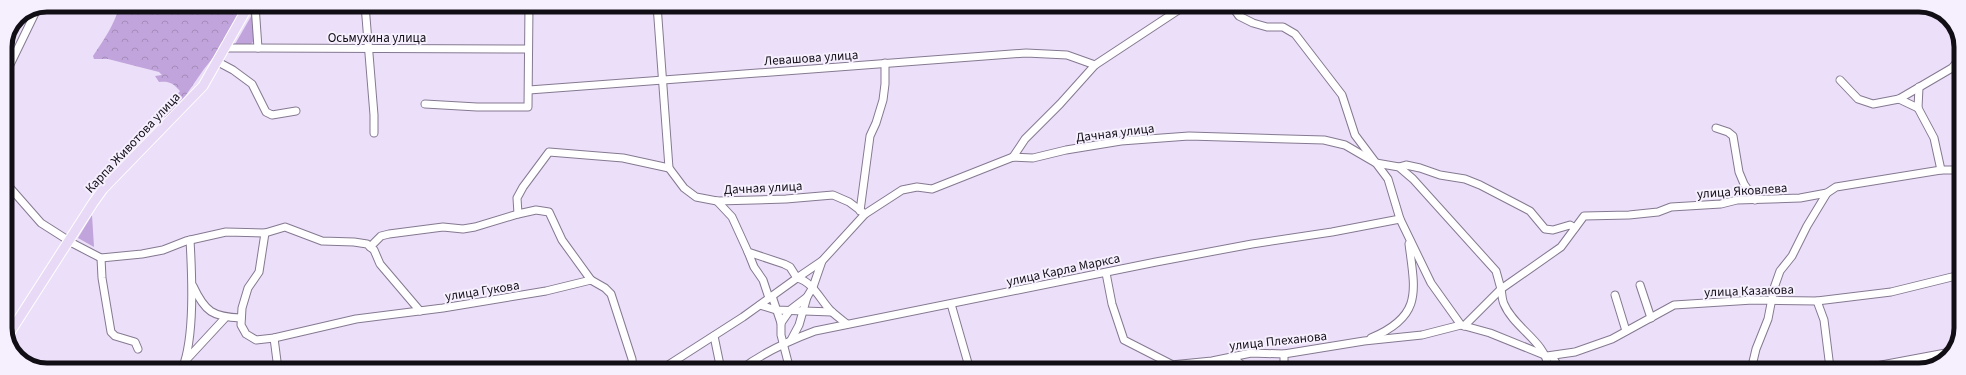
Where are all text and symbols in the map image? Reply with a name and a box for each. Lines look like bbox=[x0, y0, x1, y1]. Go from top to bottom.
street label: Осьмухина улица bbox=[328, 29, 426, 47]
street label: Левашова улица bbox=[763, 46, 859, 70]
street label: Карпа Животова улица bbox=[81, 88, 184, 197]
street label: Дачная улица bbox=[1075, 119, 1155, 147]
street label: Дачная улица bbox=[723, 177, 803, 199]
street label: улица Яковлева bbox=[1696, 179, 1788, 203]
street label: улица Карла Маркса bbox=[1005, 249, 1122, 291]
street label: улица Гукова bbox=[444, 276, 521, 306]
street label: улица Казакова bbox=[1704, 280, 1794, 302]
street label: улица Плеханова bbox=[1228, 327, 1328, 355]

